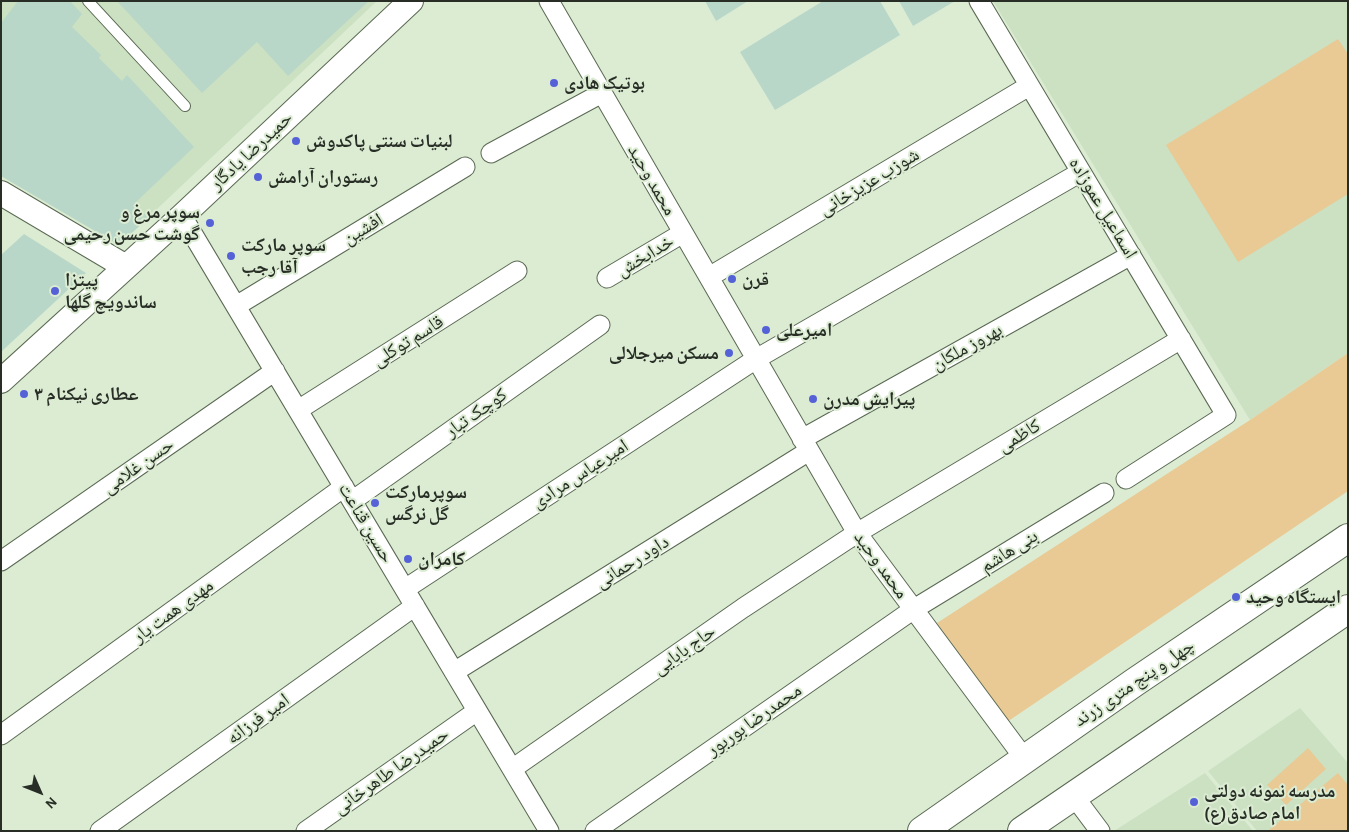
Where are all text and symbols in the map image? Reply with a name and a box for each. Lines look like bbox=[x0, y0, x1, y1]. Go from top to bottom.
place label: بوتیک هادی bbox=[564, 72, 645, 94]
marker: بوتیک هادی bbox=[548, 77, 560, 89]
street label: حمیدرضا یادگار bbox=[205, 107, 297, 195]
place label: لبنیات سنتی پاکدوش bbox=[306, 130, 453, 152]
marker: لبنیات سنتی پاکدوش bbox=[290, 135, 302, 147]
street label: محمد وحید bbox=[623, 140, 681, 220]
street label: شوزب عزیزخانی bbox=[815, 143, 923, 221]
street label: اسماعیل عموزاده bbox=[1064, 153, 1142, 263]
place label: رستوران آرامش bbox=[268, 166, 378, 188]
marker: رستوران آرامش bbox=[252, 171, 264, 183]
place label: سوپر مرغ و گوشت حسن رحیمی bbox=[64, 201, 200, 245]
street label: افشین bbox=[339, 208, 387, 250]
marker: سوپر مرغ و گوشت حسن رحیمی bbox=[204, 217, 216, 229]
street label: خدابخش bbox=[612, 230, 678, 282]
place label: سوپر مارکت آقا رجب bbox=[241, 234, 326, 278]
marker: سوپر مارکت آقا رجب bbox=[225, 250, 237, 262]
place label: قرن bbox=[742, 268, 769, 290]
place label: پیتزا ساندویچ گلها bbox=[65, 269, 157, 313]
marker: قرن bbox=[726, 273, 738, 285]
marker: پیتزا ساندویچ گلها bbox=[49, 285, 61, 297]
street label: قاسم توکلی bbox=[368, 310, 448, 372]
street label: بهروز ملکان bbox=[928, 318, 1006, 376]
place label: امیرعلی bbox=[776, 319, 832, 341]
marker: امیرعلی bbox=[760, 324, 772, 336]
place label: مسکن میرجلالی bbox=[609, 342, 719, 364]
marker: مسکن میرجلالی bbox=[723, 347, 735, 359]
place label: عطاری نیکنام ۳ bbox=[34, 383, 138, 405]
street label: کوچک تبار bbox=[440, 383, 512, 443]
marker: عطاری نیکنام ۳ bbox=[18, 388, 30, 400]
place label: پیرایش مدرن bbox=[823, 388, 915, 410]
marker: پیرایش مدرن bbox=[807, 393, 819, 405]
street label: کاظمی bbox=[993, 414, 1045, 458]
street label: حسن غلامی bbox=[98, 433, 178, 499]
street label: امیرعباس مرادی bbox=[527, 434, 633, 514]
street label: حسین قناعت bbox=[333, 479, 399, 567]
place label: سوپرمارکت گل نرگس bbox=[385, 481, 467, 525]
marker: سوپرمارکت گل نرگس bbox=[369, 497, 381, 509]
street label: بنی هاشم bbox=[976, 524, 1042, 578]
street label: محمد وحید bbox=[849, 527, 913, 603]
street label: داود رحمانی bbox=[591, 530, 673, 594]
place label: کامران bbox=[418, 548, 465, 570]
marker: کامران bbox=[402, 553, 414, 565]
street label: مهدی همت یار bbox=[128, 574, 218, 648]
place label: ایستگاه وحید bbox=[1246, 586, 1341, 608]
marker: ایستگاه وحید bbox=[1230, 591, 1242, 603]
street label: حاج بابایی bbox=[648, 620, 720, 680]
street label: چهل و پنج متری زرند bbox=[1069, 634, 1199, 732]
street label: محمدرضا بوربور bbox=[702, 679, 806, 761]
street label: امیر فرزانه bbox=[222, 689, 294, 749]
street label: حمیدرضا طاهرخانی bbox=[329, 723, 453, 819]
north arrow bbox=[15, 767, 65, 817]
place label: مدرسه نمونه دولتی امام صادق(ع) bbox=[1204, 780, 1335, 824]
text: N bbox=[42, 794, 59, 811]
marker: مدرسه نمونه دولتی امام صادق(ع) bbox=[1188, 796, 1200, 808]

